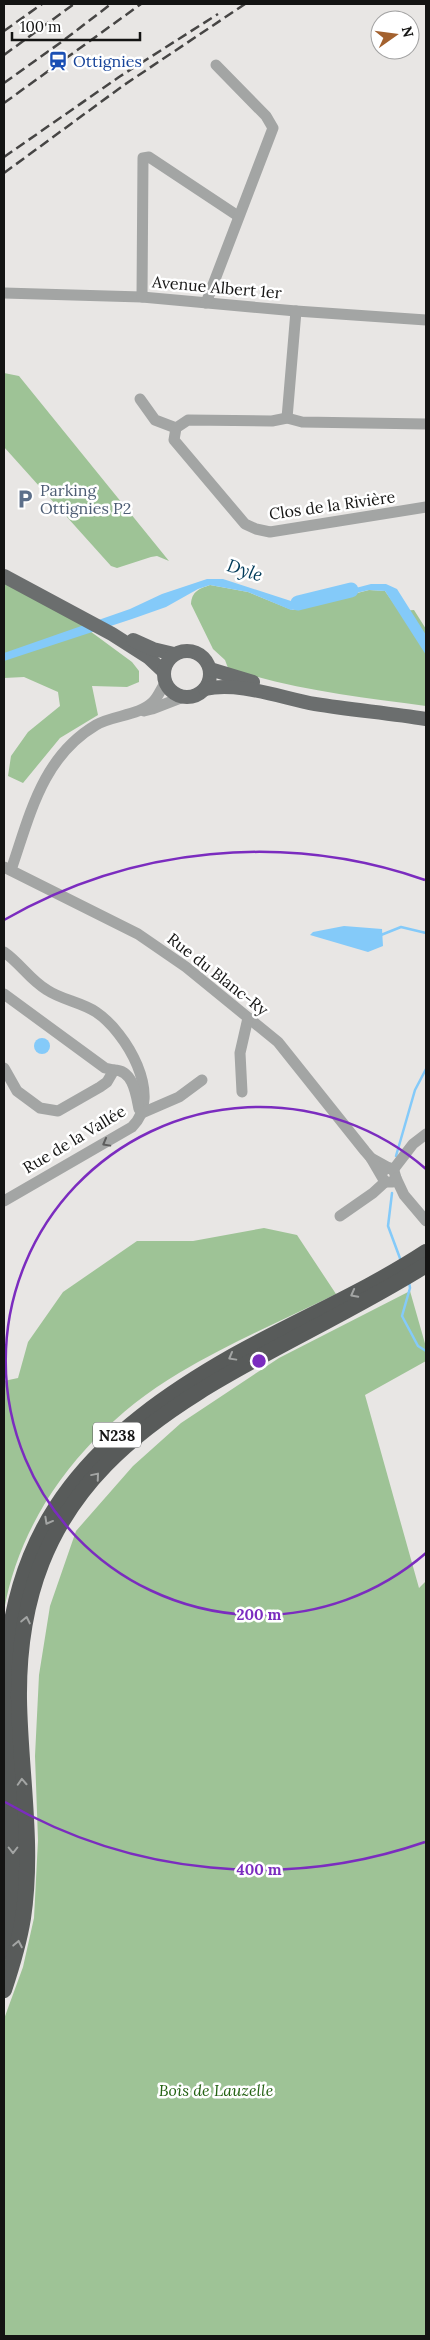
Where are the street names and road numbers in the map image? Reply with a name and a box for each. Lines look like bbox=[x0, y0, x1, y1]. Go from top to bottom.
street label: Avenue Albert 1er bbox=[151, 271, 283, 303]
street label: Clos de la Rivière bbox=[268, 486, 397, 524]
street label: Rue du Blanc-Ry bbox=[164, 928, 273, 1020]
street label: Rue de la Vallée bbox=[19, 1100, 129, 1177]
road number: N238 bbox=[93, 1422, 141, 1448]

